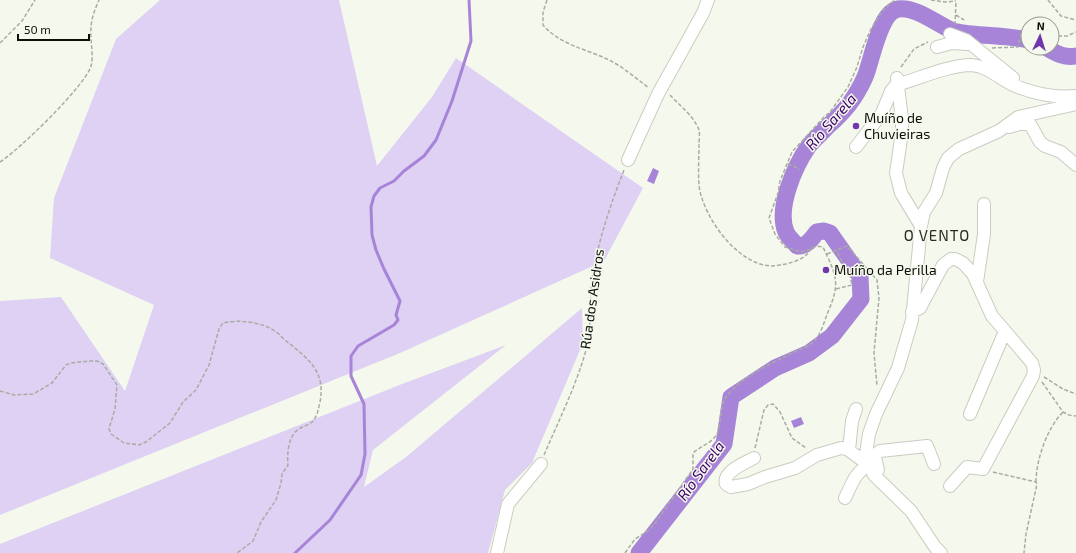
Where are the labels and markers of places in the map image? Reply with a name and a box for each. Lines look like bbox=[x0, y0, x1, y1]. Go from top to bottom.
place label: Muíño de Chuvieiras bbox=[864, 109, 930, 142]
marker: Muíño de Chuvieiras bbox=[851, 121, 861, 131]
place label: Muíño da Perilla bbox=[834, 261, 937, 278]
marker: Muíño da Perilla bbox=[821, 265, 831, 275]

